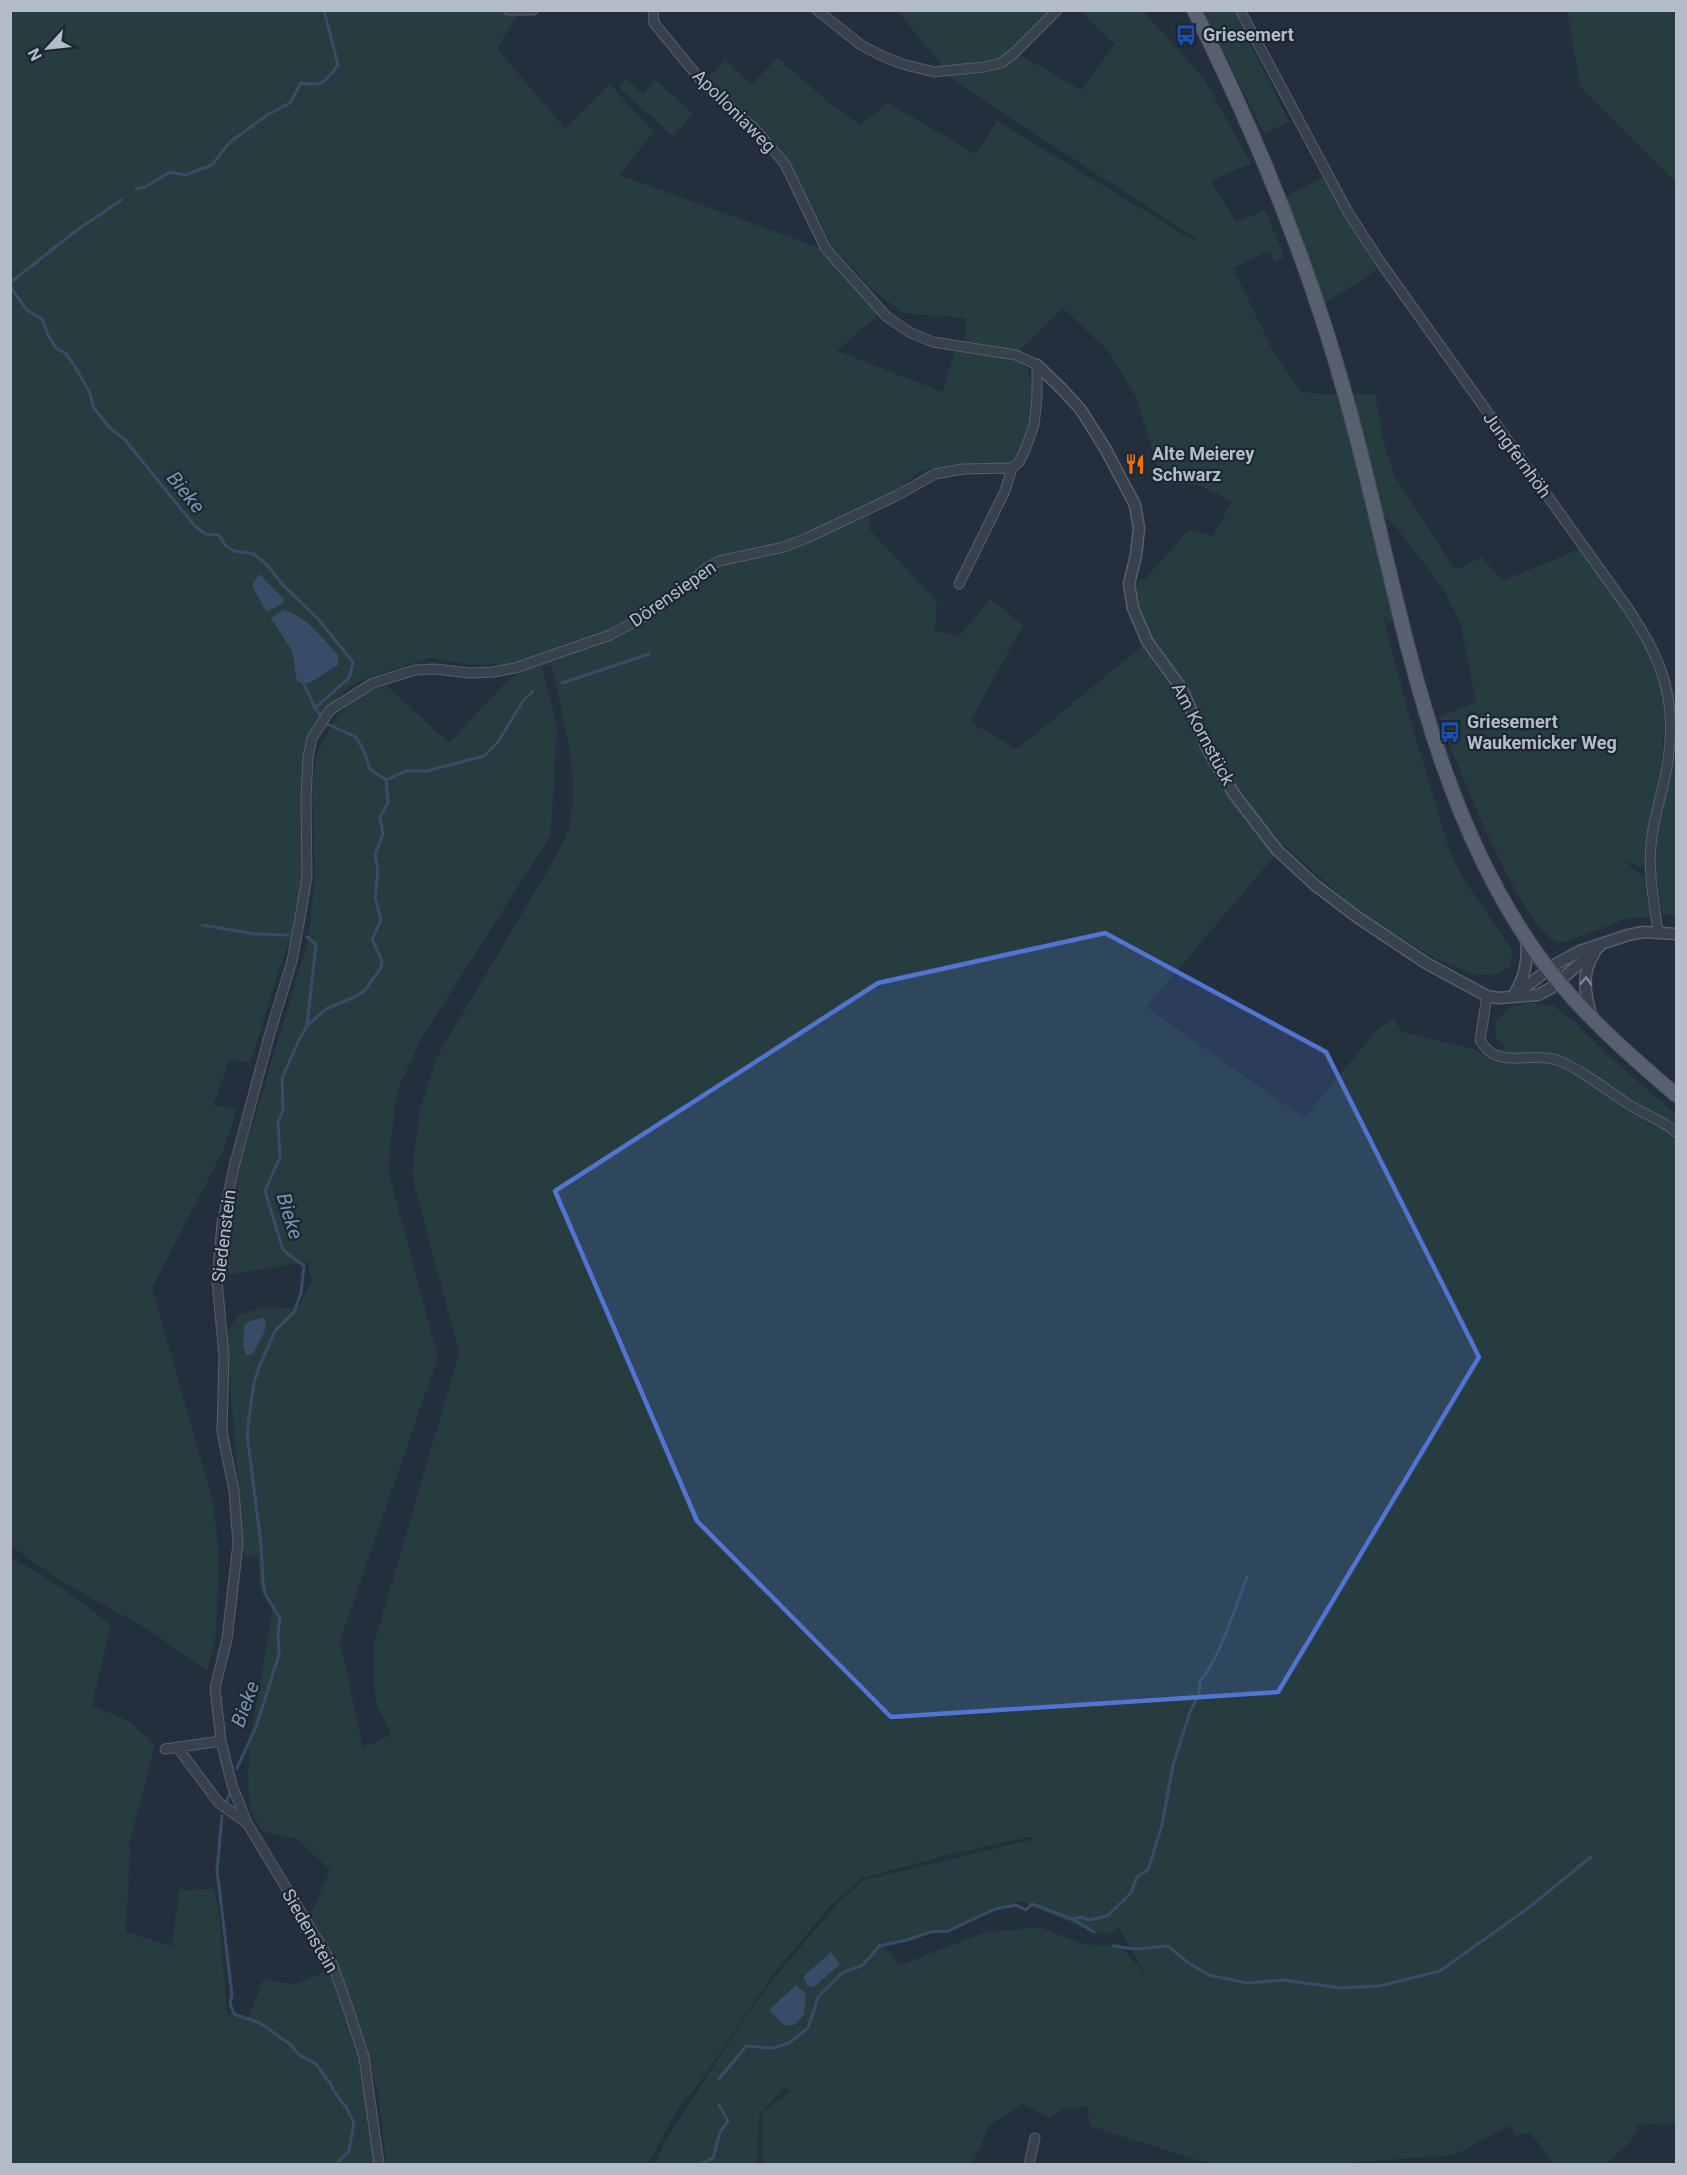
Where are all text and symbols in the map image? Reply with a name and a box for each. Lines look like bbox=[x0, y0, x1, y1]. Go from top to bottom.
north arrow bbox=[18, 18, 78, 78]
bus stop icon: Griesemert bbox=[1174, 23, 1198, 47]
place label: Griesemert bbox=[1203, 24, 1294, 45]
text: N bbox=[24, 45, 46, 64]
street label: Apolloniaweg bbox=[689, 65, 780, 156]
street label: Jungfernhöh bbox=[1479, 407, 1556, 502]
place label: Alte Meierey Schwarz bbox=[1152, 443, 1255, 485]
restaurant icon: Alte Meierey Schwarz bbox=[1123, 452, 1147, 476]
water label: Bieke bbox=[162, 466, 210, 518]
street label: Dörensiepen bbox=[626, 556, 720, 631]
street label: Am Kornstück bbox=[1168, 679, 1240, 789]
place label: Griesemert Waukemicker Weg bbox=[1467, 711, 1617, 753]
bus stop icon: Griesemert Waukemicker Weg bbox=[1438, 720, 1462, 744]
one-way arrow bbox=[1579, 976, 1592, 985]
street label: Siedenstein bbox=[207, 1188, 240, 1284]
water label: Bieke bbox=[272, 1190, 308, 1242]
water label: Bieke bbox=[226, 1678, 264, 1730]
street label: Siedenstein bbox=[278, 1885, 343, 1976]

